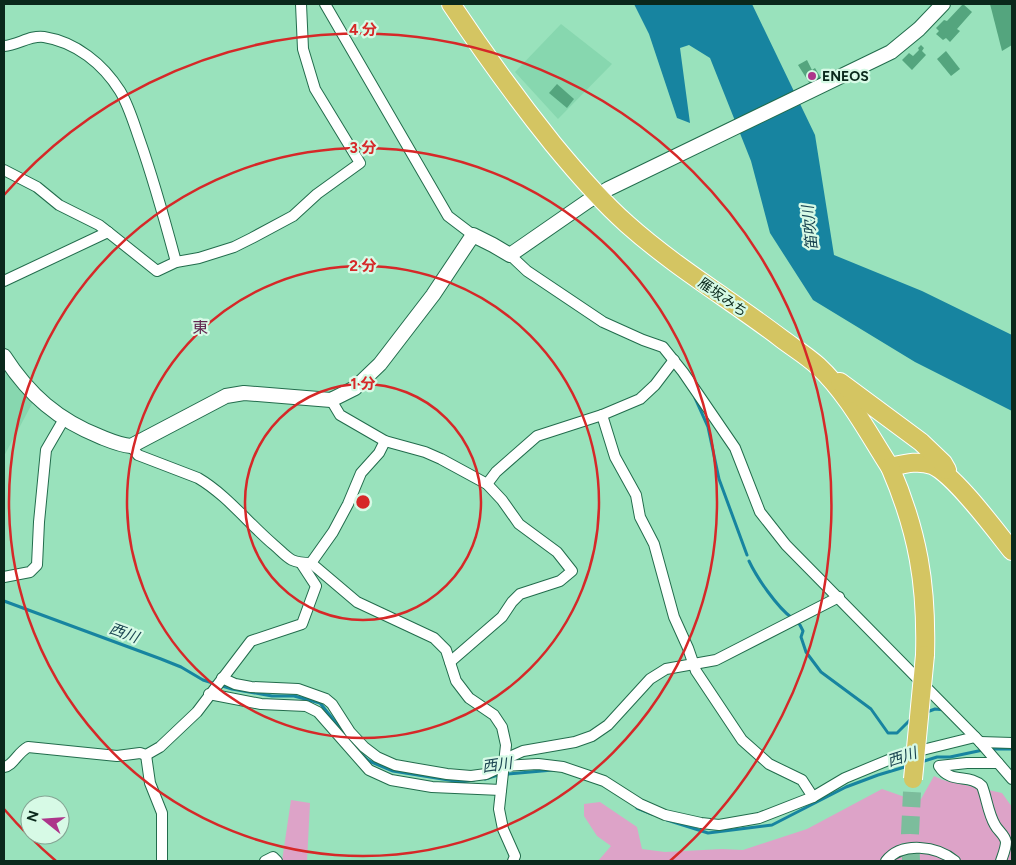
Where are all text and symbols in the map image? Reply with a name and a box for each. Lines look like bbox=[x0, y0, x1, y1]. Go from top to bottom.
text: 4 分 bbox=[349, 21, 377, 39]
place label: ENEOS bbox=[822, 68, 869, 85]
marker: ENEOS bbox=[806, 70, 818, 82]
text: 3 分 bbox=[350, 139, 376, 157]
water label: 笛吹川 bbox=[798, 203, 821, 251]
text: 2 分 bbox=[349, 257, 377, 275]
street label: 雁坂みち bbox=[695, 274, 751, 320]
district label: 東 bbox=[192, 318, 208, 337]
text: 1 分 bbox=[351, 375, 375, 393]
centre of rings bbox=[354, 493, 372, 511]
water label: 西川 bbox=[107, 619, 143, 647]
water label: 西川 bbox=[885, 743, 921, 770]
water label: 西川 bbox=[481, 754, 515, 776]
north arrow bbox=[20, 795, 70, 845]
text: N bbox=[23, 809, 43, 824]

